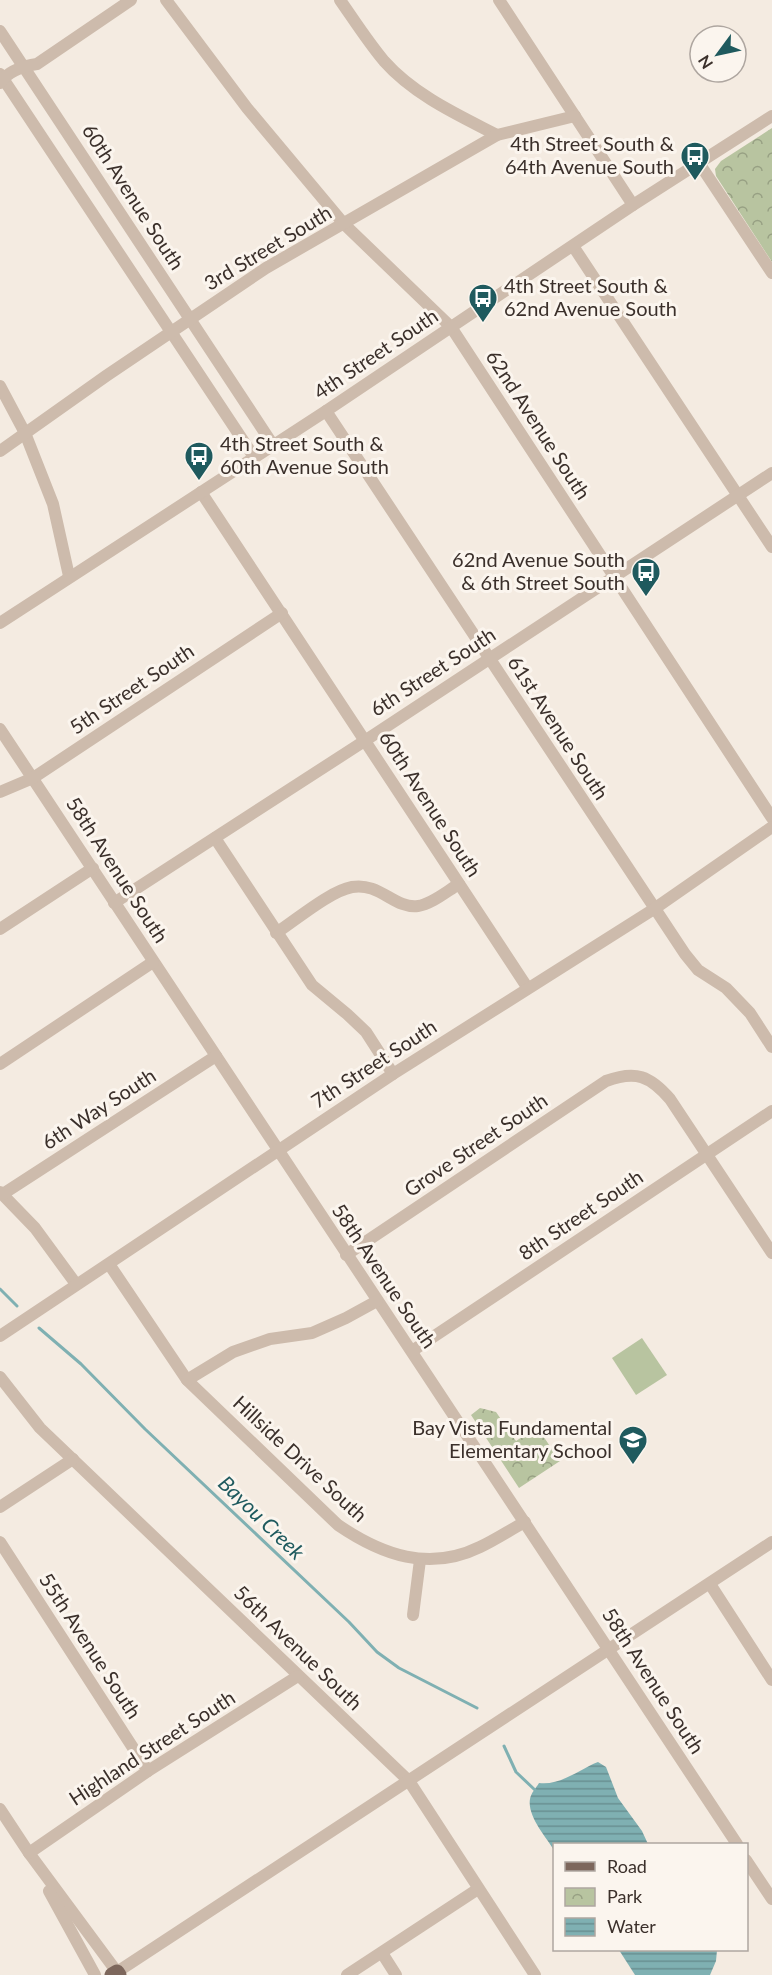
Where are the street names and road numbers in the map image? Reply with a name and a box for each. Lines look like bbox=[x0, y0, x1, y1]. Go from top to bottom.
street label: 60th Avenue South bbox=[78, 119, 190, 274]
street label: 3rd Street South bbox=[200, 200, 335, 295]
street label: 4th Street South bbox=[309, 303, 442, 404]
street label: 62nd Avenue South bbox=[482, 345, 596, 504]
street label: 6th Street South bbox=[365, 622, 500, 721]
street label: 5th Street South bbox=[65, 638, 198, 739]
street label: 61st Avenue South bbox=[503, 651, 614, 804]
street label: 60th Avenue South bbox=[375, 726, 487, 881]
street label: 58th Avenue South bbox=[62, 792, 174, 947]
street label: 7th Street South bbox=[306, 1014, 441, 1113]
street label: 6th Way South bbox=[37, 1063, 160, 1154]
street label: Grove Street South bbox=[399, 1087, 552, 1201]
street label: 8th Street South bbox=[514, 1164, 647, 1265]
street label: 58th Avenue South bbox=[328, 1199, 442, 1352]
street label: Hillside Drive South bbox=[229, 1390, 373, 1526]
street label: 55th Avenue South bbox=[35, 1568, 147, 1723]
street label: 56th Avenue South bbox=[230, 1580, 368, 1715]
street label: 58th Avenue South bbox=[598, 1603, 710, 1758]
street label: Highland Street South bbox=[64, 1685, 239, 1810]

